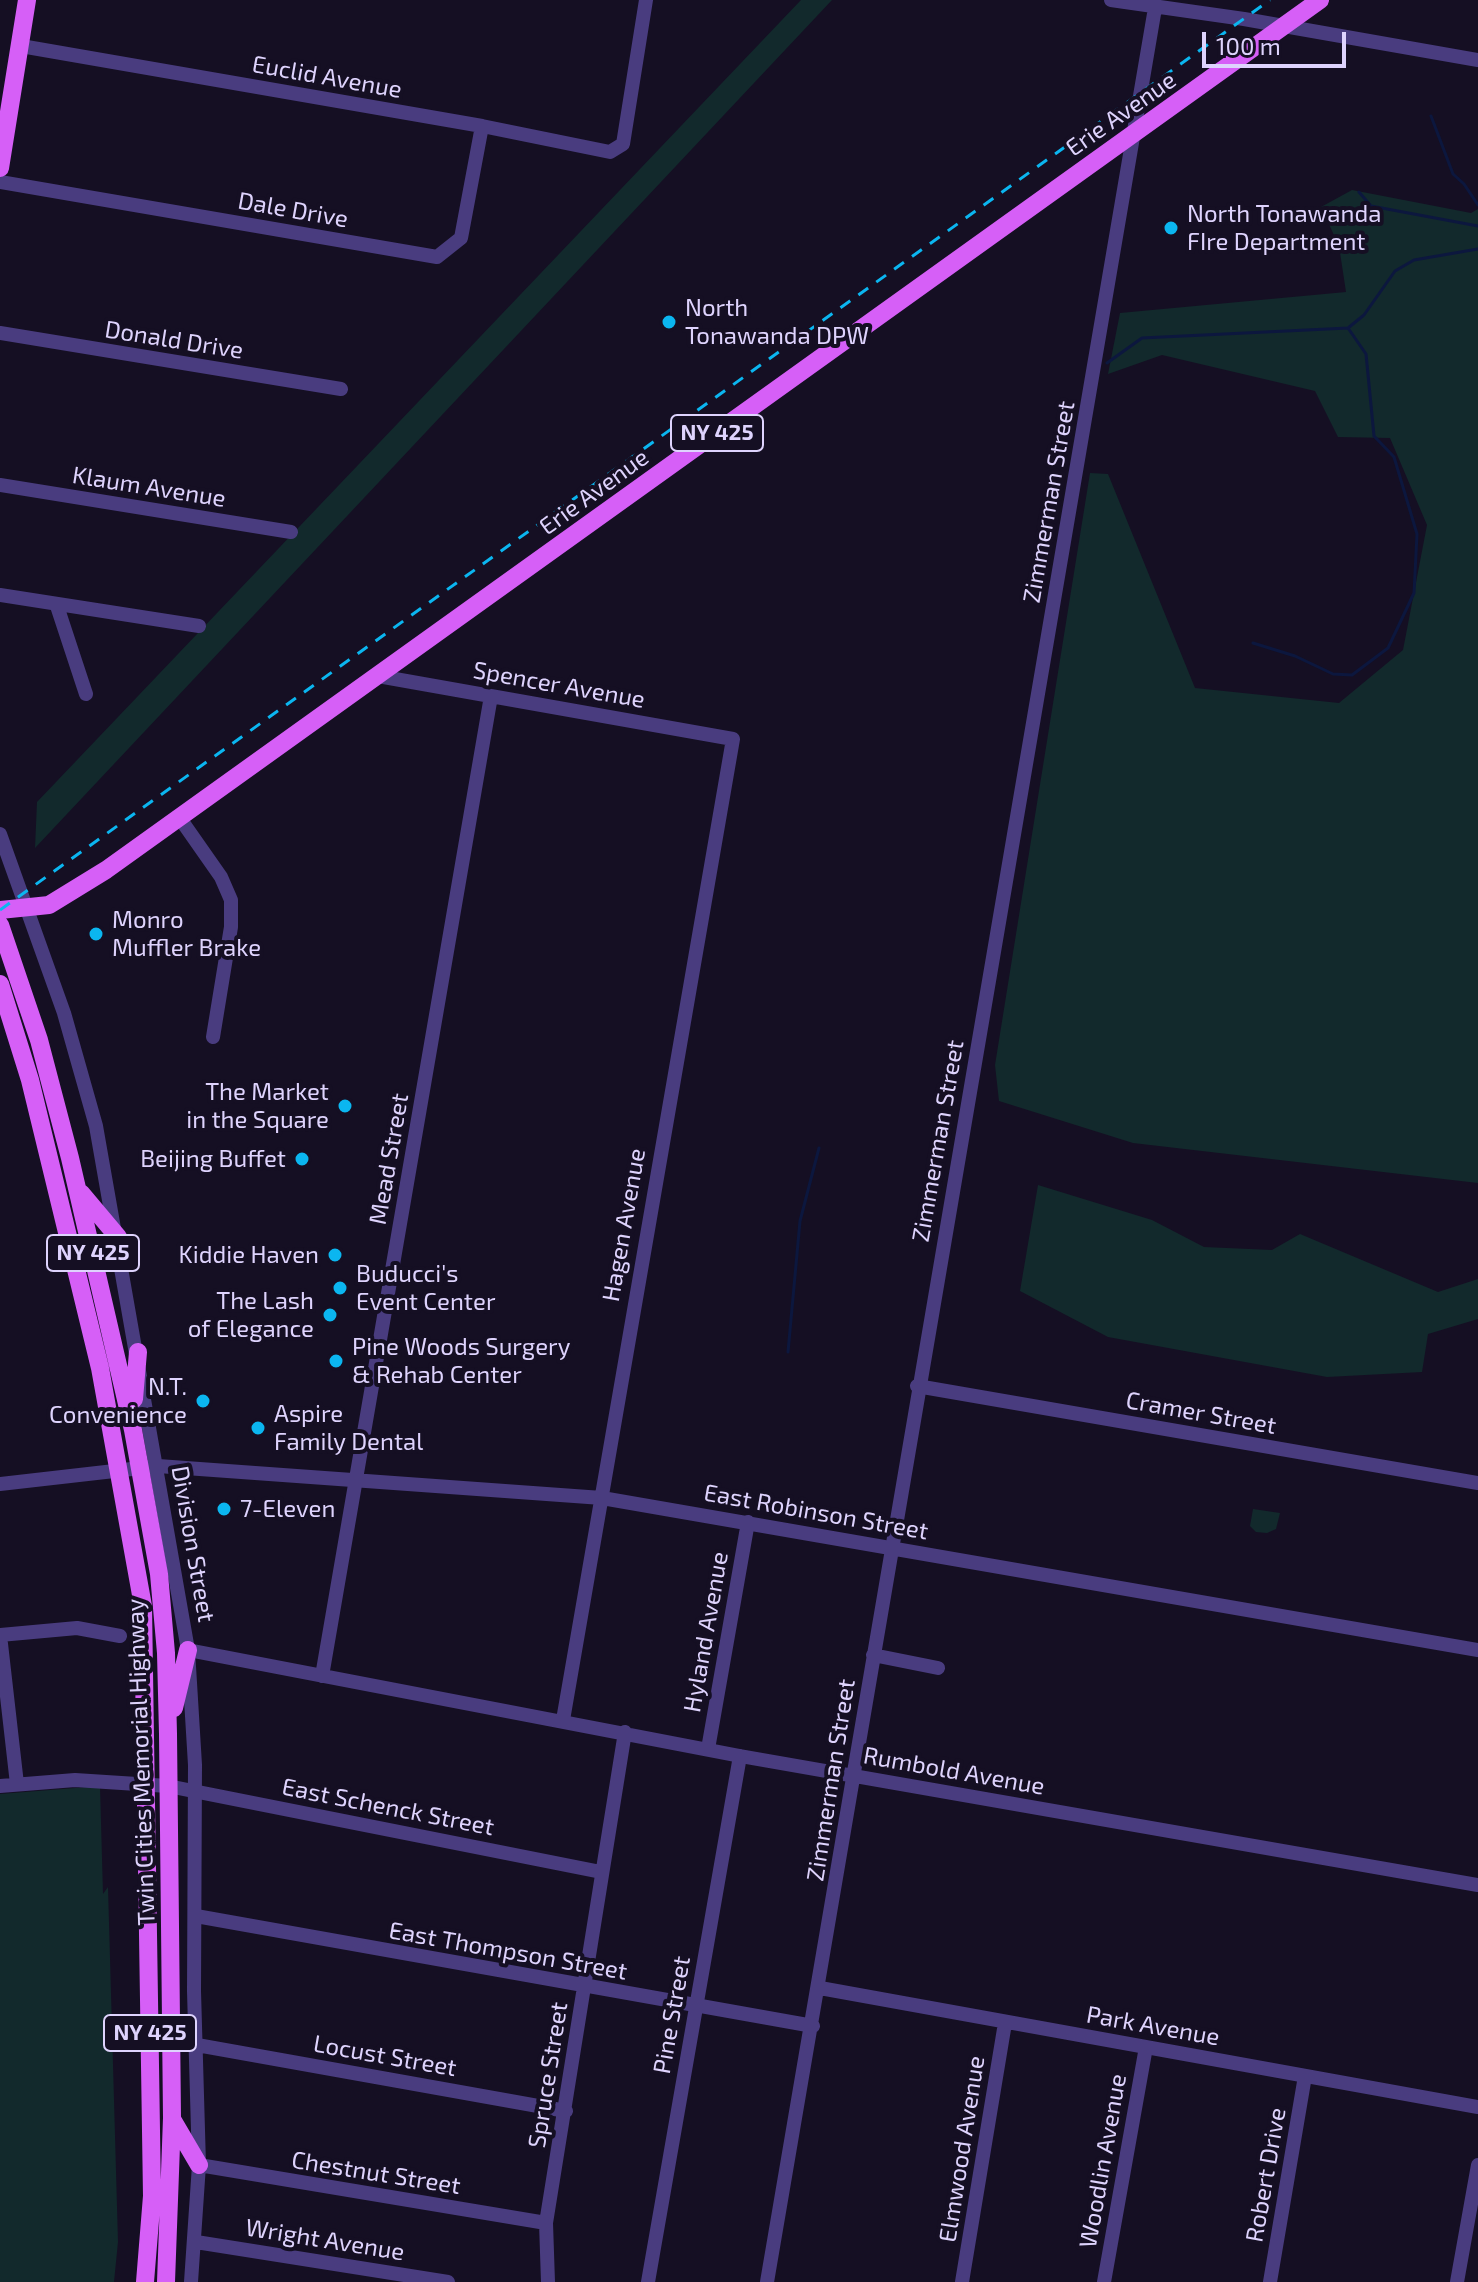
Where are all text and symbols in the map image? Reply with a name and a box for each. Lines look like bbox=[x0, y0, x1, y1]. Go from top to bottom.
scale bar bbox=[1206, 16, 1350, 66]
text: 100 m bbox=[1216, 31, 1281, 60]
street label: Euclid Avenue bbox=[250, 50, 404, 104]
street label: Erie Avenue bbox=[1060, 66, 1182, 162]
street label: Dale Drive bbox=[236, 186, 350, 234]
place label: North Tonawanda FIre Department bbox=[1187, 200, 1381, 256]
marker: North Tonawanda FIre Department bbox=[1162, 219, 1180, 237]
place label: North Tonawanda DPW bbox=[685, 294, 869, 350]
marker: North Tonawanda DPW bbox=[660, 313, 678, 331]
street label: Donald Drive bbox=[103, 315, 245, 365]
street label: Zimmerman Street bbox=[1017, 399, 1081, 605]
road number: NY 425 bbox=[671, 415, 763, 451]
street label: Erie Avenue bbox=[534, 443, 654, 541]
street label: Klaum Avenue bbox=[70, 461, 228, 513]
street label: Spencer Avenue bbox=[471, 656, 647, 714]
place label: Monro Muffler Brake bbox=[112, 906, 261, 962]
marker: Monro Muffler Brake bbox=[87, 925, 105, 943]
street label: Zimmerman Street bbox=[906, 1038, 970, 1244]
place label: The Market in the Square bbox=[186, 1078, 329, 1134]
street label: Mead Street bbox=[363, 1091, 415, 1227]
marker: The Market in the Square bbox=[336, 1097, 354, 1115]
place label: Beijing Buffet bbox=[140, 1145, 286, 1173]
street label: Hagen Avenue bbox=[596, 1146, 652, 1304]
marker: Beijing Buffet bbox=[293, 1150, 311, 1168]
road number: NY 425 bbox=[47, 1235, 139, 1271]
place label: Kiddie Haven bbox=[179, 1241, 319, 1269]
marker: Kiddie Haven bbox=[326, 1246, 344, 1264]
place label: Buducci's Event Center bbox=[356, 1260, 496, 1316]
marker: Buducci's Event Center bbox=[331, 1279, 349, 1297]
place label: The Lash of Elegance bbox=[188, 1287, 314, 1343]
marker: The Lash of Elegance bbox=[321, 1306, 339, 1324]
place label: Pine Woods Surgery & Rehab Center bbox=[352, 1333, 570, 1389]
marker: Pine Woods Surgery & Rehab Center bbox=[327, 1352, 345, 1370]
place label: N.T. Convenience bbox=[49, 1373, 187, 1429]
street label: Cramer Street bbox=[1124, 1386, 1278, 1440]
marker: N.T. Convenience bbox=[194, 1392, 212, 1410]
place label: Aspire Family Dental bbox=[274, 1400, 423, 1456]
marker: Aspire Family Dental bbox=[249, 1419, 267, 1437]
street label: Division Street bbox=[165, 1464, 221, 1624]
street label: East Robinson Street bbox=[702, 1478, 930, 1546]
place label: 7-Eleven bbox=[240, 1495, 335, 1523]
marker: 7-Eleven bbox=[215, 1500, 233, 1518]
street label: Hyland Avenue bbox=[678, 1549, 734, 1715]
street label: Twin Cities Memorial Highway bbox=[121, 1598, 161, 1926]
street label: Zimmerman Street bbox=[801, 1677, 861, 1883]
street label: Rumbold Avenue bbox=[861, 1741, 1047, 1801]
street label: East Schenck Street bbox=[280, 1772, 496, 1842]
street label: East Thompson Street bbox=[387, 1916, 629, 1986]
street label: Pine Street bbox=[647, 1954, 697, 2076]
street label: Spruce Street bbox=[522, 2000, 574, 2150]
street label: Park Avenue bbox=[1084, 2000, 1222, 2052]
road number: NY 425 bbox=[104, 2015, 196, 2051]
street label: Locust Street bbox=[311, 2029, 459, 2083]
street label: Elmwood Avenue bbox=[933, 2054, 991, 2244]
street label: Woodlin Avenue bbox=[1074, 2072, 1132, 2250]
street label: Robert Drive bbox=[1240, 2106, 1292, 2244]
street label: Chestnut Street bbox=[289, 2145, 463, 2201]
street label: Wright Avenue bbox=[244, 2213, 406, 2267]

